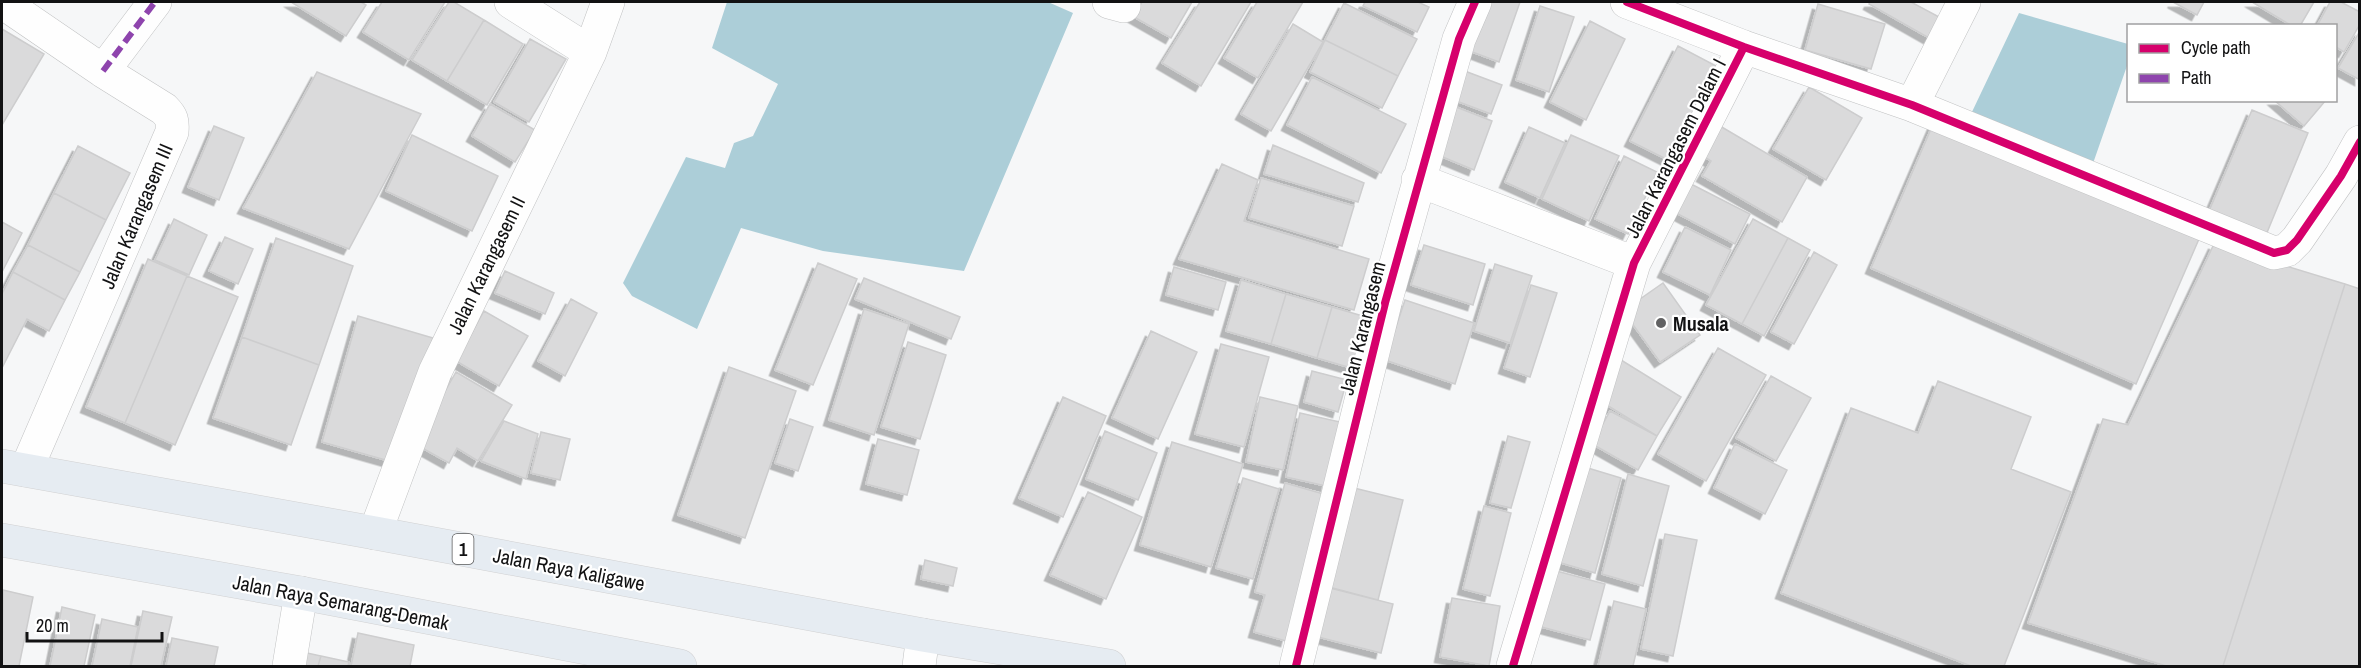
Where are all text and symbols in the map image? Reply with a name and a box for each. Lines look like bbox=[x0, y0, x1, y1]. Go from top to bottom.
legend bbox=[2127, 24, 2337, 102]
text: Cycle path bbox=[2181, 35, 2251, 60]
street label: Jalan Karangasem Dalam I bbox=[1618, 54, 1732, 242]
text: Path bbox=[2181, 65, 2211, 90]
street label: Jalan Karangasem III bbox=[93, 139, 179, 293]
street label: Jalan Karangasem II bbox=[441, 191, 531, 339]
street label: Jalan Karangasem bbox=[1332, 258, 1392, 398]
place label: Musala bbox=[1673, 310, 1729, 337]
marker: Musala bbox=[1654, 316, 1668, 330]
road number: 1 bbox=[452, 534, 474, 564]
street label: Jalan Raya Kaligawe bbox=[491, 541, 647, 597]
street label: Jalan Raya Semarang-Demak bbox=[231, 568, 452, 636]
scale bar bbox=[27, 605, 162, 643]
text: 20 m bbox=[36, 613, 69, 638]

